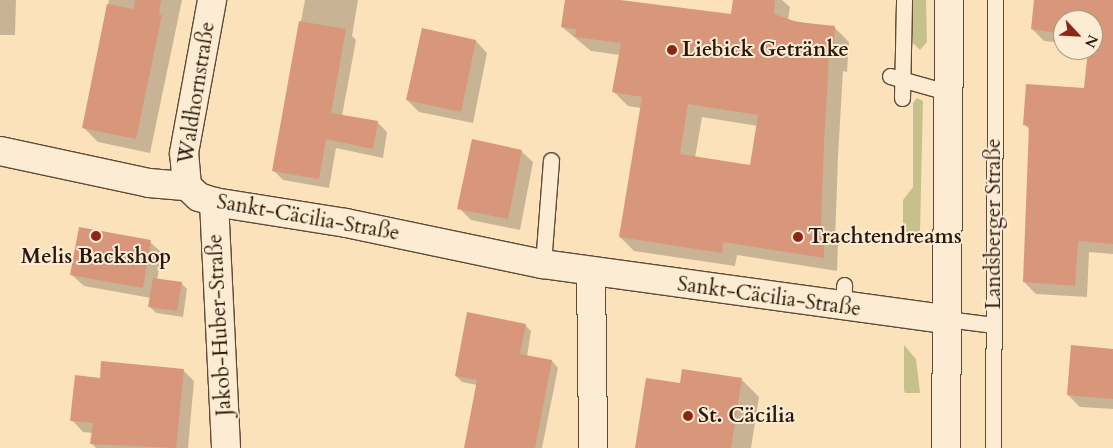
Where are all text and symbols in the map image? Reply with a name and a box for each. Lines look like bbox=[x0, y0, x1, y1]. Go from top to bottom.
north arrow bbox=[1053, 10, 1103, 60]
street label: Waldhornstraße bbox=[173, 20, 221, 166]
text: N bbox=[1080, 32, 1102, 51]
place label: Liebick Getränke bbox=[682, 37, 849, 63]
marker: Liebick Getränke bbox=[666, 44, 678, 56]
street label: Landsberger Straße bbox=[981, 139, 1007, 309]
street label: Sankt-Cäcilia-Straße bbox=[215, 190, 401, 246]
place label: Trachtendreams bbox=[808, 224, 962, 250]
marker: Melis Backshop bbox=[90, 230, 102, 242]
marker: Trachtendreams bbox=[792, 231, 804, 243]
street label: Jakob-Huber-Straße bbox=[203, 233, 237, 417]
place label: Melis Backshop bbox=[21, 244, 171, 270]
street label: Sankt-Cäcilia-Straße bbox=[676, 272, 862, 322]
place label: St. Cäcilia bbox=[698, 403, 795, 429]
marker: St. Cäcilia bbox=[682, 410, 694, 422]

